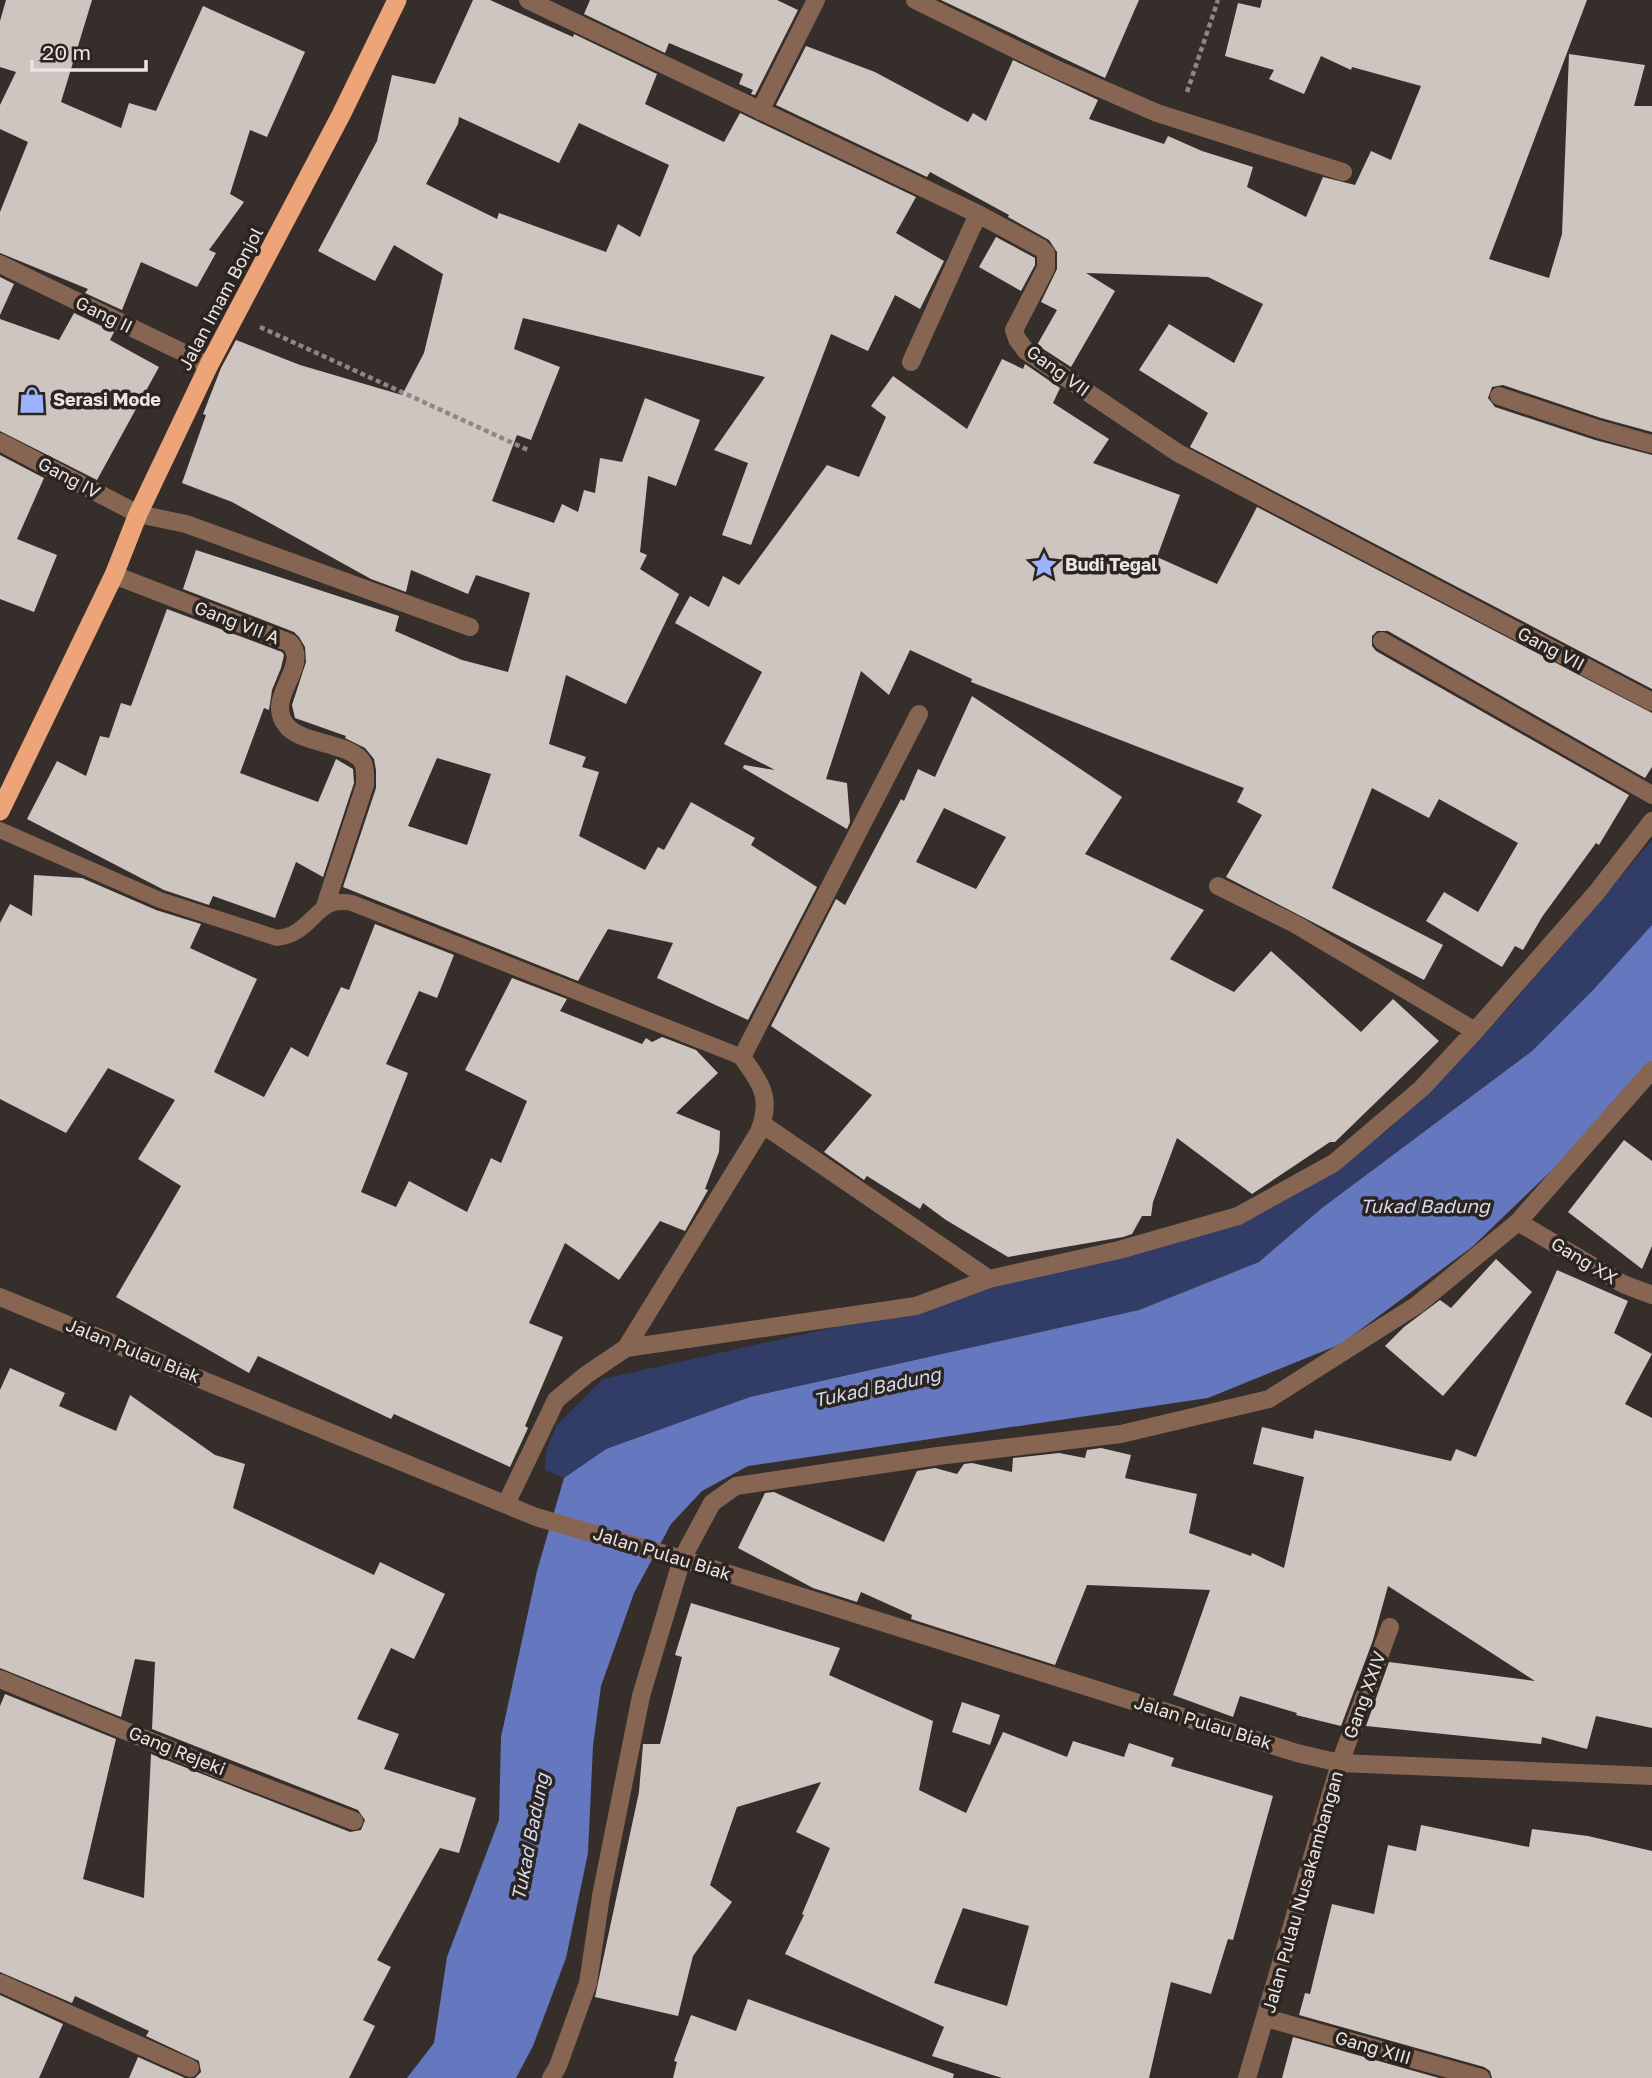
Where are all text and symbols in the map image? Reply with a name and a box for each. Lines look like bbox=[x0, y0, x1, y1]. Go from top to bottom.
scale bar bbox=[32, 28, 145, 72]
text: 20 m bbox=[42, 39, 91, 65]
street label: Jalan Imam Bonjol bbox=[173, 223, 267, 374]
street label: Gang II bbox=[72, 291, 137, 337]
street label: Gang VII bbox=[1023, 340, 1095, 401]
shop icon: Serasi Mode bbox=[17, 385, 47, 415]
place label: Serasi Mode bbox=[53, 388, 161, 410]
street label: Gang IV bbox=[35, 452, 104, 503]
place icon: Budi Tegal bbox=[1029, 550, 1059, 580]
place label: Budi Tegal bbox=[1065, 553, 1157, 575]
street label: Gang VII A bbox=[192, 596, 283, 648]
street label: Gang VII bbox=[1514, 621, 1589, 675]
water label: Tukad Badung bbox=[1360, 1194, 1491, 1217]
street label: Gang XX bbox=[1547, 1232, 1622, 1289]
street label: Jalan Pulau Biak bbox=[63, 1313, 204, 1387]
water label: Tukad Badung bbox=[811, 1362, 944, 1411]
street label: Jalan Pulau Biak bbox=[591, 1522, 734, 1584]
street label: Gang XXIV bbox=[1338, 1648, 1390, 1741]
street label: Jalan Pulau Biak bbox=[1132, 1691, 1275, 1753]
street label: Gang Rejeki bbox=[126, 1721, 229, 1779]
street label: Jalan Pulau Nusakambangan bbox=[1257, 1768, 1347, 2015]
water label: Tukad Badung bbox=[506, 1770, 553, 1903]
street label: Gang XIII bbox=[1333, 2026, 1414, 2068]

